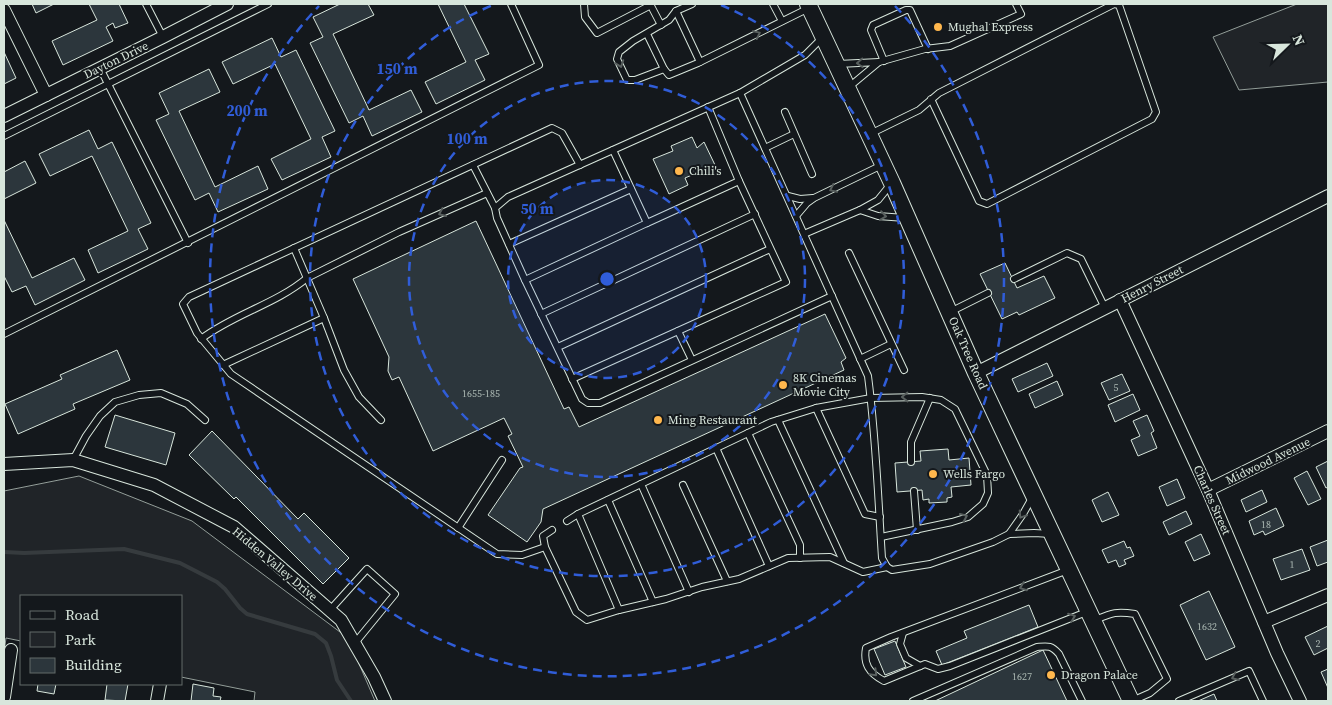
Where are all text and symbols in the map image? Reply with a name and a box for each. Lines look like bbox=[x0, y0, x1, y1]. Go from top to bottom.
place label: Mughal Express bbox=[948, 19, 1033, 35]
north arrow bbox=[1262, 20, 1312, 70]
marker: Mughal Express bbox=[932, 21, 944, 33]
one-way arrow bbox=[752, 29, 761, 40]
text: N bbox=[1288, 31, 1310, 49]
street label: Dayton Drive bbox=[81, 37, 151, 83]
text: 150 m bbox=[376, 58, 418, 79]
one-way arrow bbox=[856, 58, 864, 68]
one-way arrow bbox=[615, 59, 625, 68]
text: 200 m bbox=[226, 100, 268, 121]
text: 100 m bbox=[446, 128, 488, 149]
place label: Chili's bbox=[689, 163, 722, 179]
marker: Chili's bbox=[673, 165, 685, 177]
one-way arrow bbox=[829, 182, 838, 193]
text: 50 m bbox=[520, 198, 554, 219]
one-way arrow bbox=[438, 206, 447, 217]
one-way arrow bbox=[879, 210, 887, 221]
street label: Henry Street bbox=[1118, 261, 1186, 307]
centre of rings bbox=[598, 270, 616, 288]
street label: Oak Tree Road bbox=[945, 314, 991, 392]
place label: 8K Cinemas Movie City bbox=[793, 370, 856, 400]
marker: 8K Cinemas Movie City bbox=[777, 379, 789, 391]
house number: 5 bbox=[1114, 381, 1119, 394]
house number: 1655-185 bbox=[462, 387, 500, 400]
one-way arrow bbox=[901, 392, 908, 402]
place label: Ming Restaurant bbox=[668, 412, 757, 428]
marker: Ming Restaurant bbox=[652, 414, 664, 426]
street label: Midwood Avenue bbox=[1223, 434, 1313, 488]
street label: Charles Street bbox=[1190, 463, 1234, 537]
place label: Wells Fargo bbox=[943, 466, 1005, 482]
marker: Wells Fargo bbox=[927, 468, 939, 480]
one-way arrow bbox=[1019, 509, 1028, 518]
one-way arrow bbox=[959, 513, 968, 524]
house number: 18 bbox=[1261, 518, 1271, 531]
street label: Hidden Valley Drive bbox=[229, 524, 321, 604]
house number: 1 bbox=[1290, 558, 1295, 571]
one-way arrow bbox=[1019, 581, 1028, 591]
legend bbox=[20, 595, 182, 685]
text: Road bbox=[65, 604, 99, 625]
one-way arrow bbox=[1068, 613, 1076, 623]
house number: 1632 bbox=[1197, 620, 1217, 633]
text: Park bbox=[65, 629, 97, 650]
house number: 2 bbox=[1316, 637, 1321, 650]
text: Building bbox=[65, 654, 122, 675]
one-way arrow bbox=[868, 667, 877, 676]
place label: Dragon Palace bbox=[1061, 667, 1138, 683]
marker: Dragon Palace bbox=[1045, 669, 1057, 681]
house number: 1627 bbox=[1012, 670, 1032, 683]
one-way arrow bbox=[1231, 671, 1240, 682]

